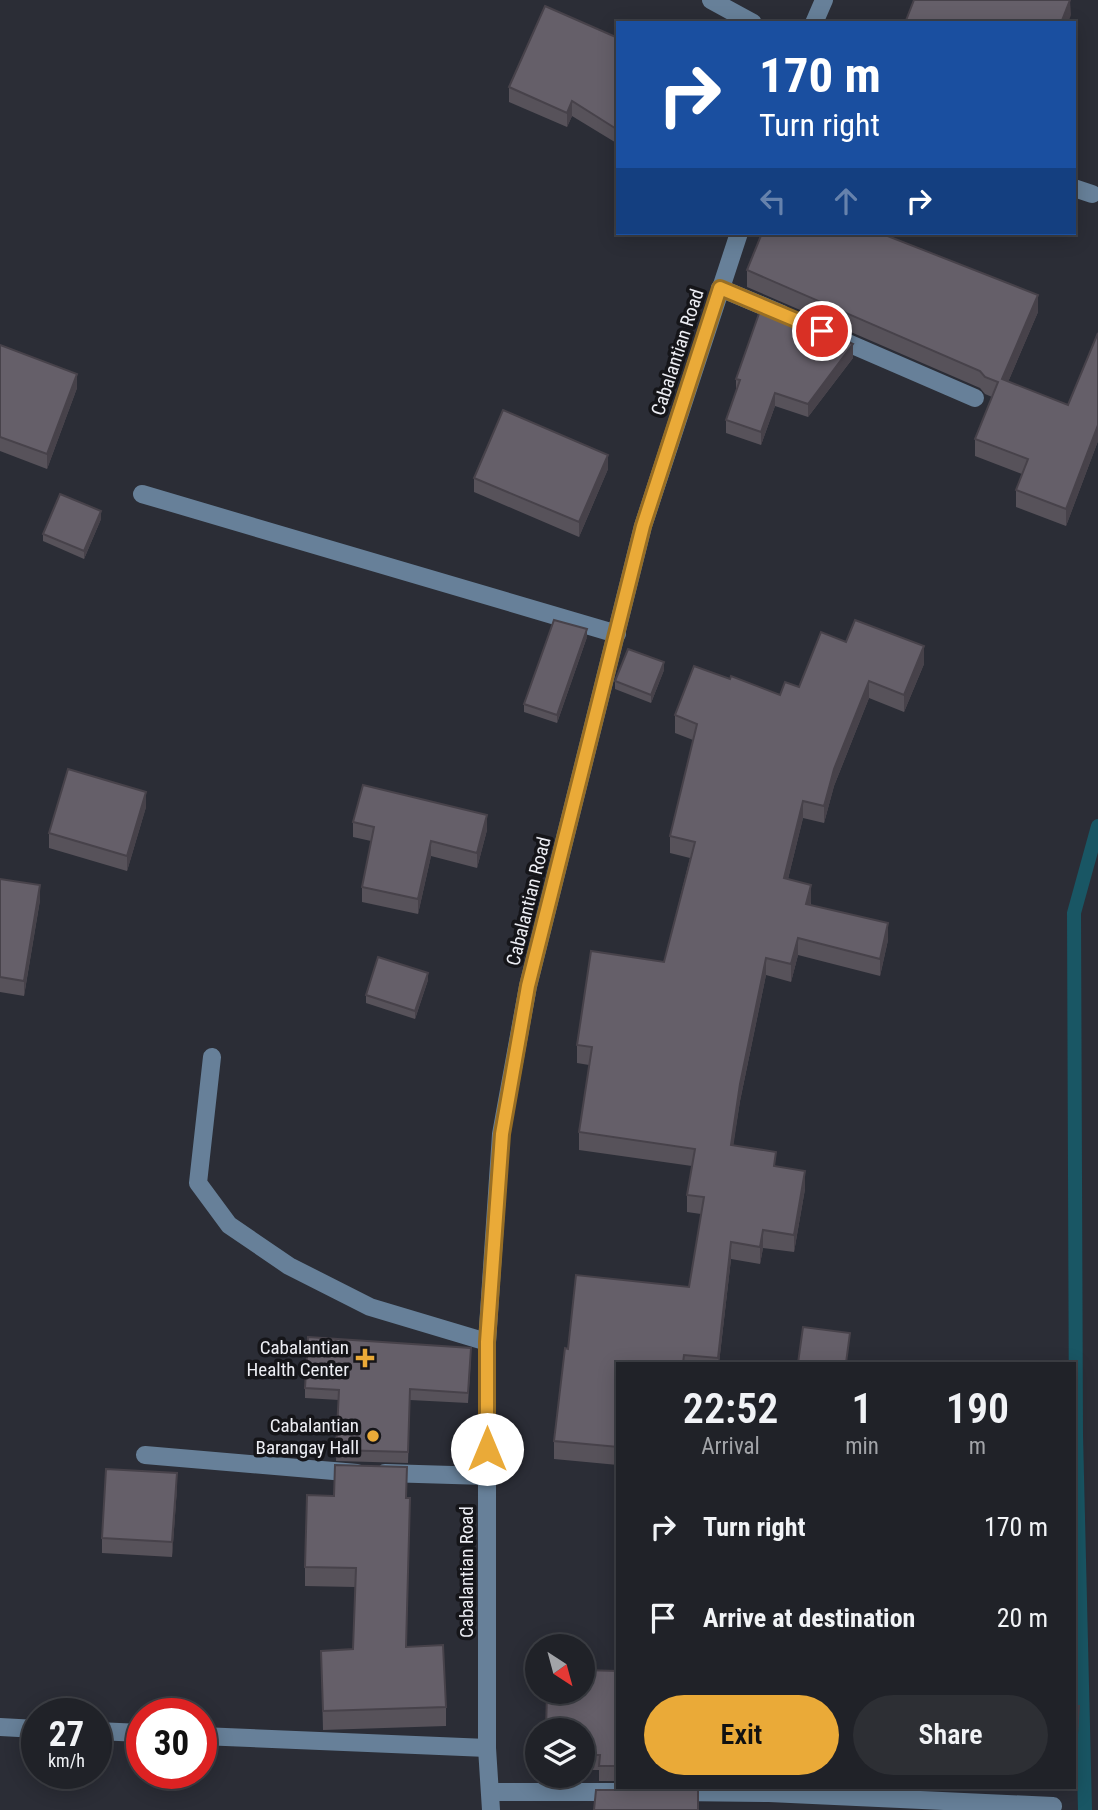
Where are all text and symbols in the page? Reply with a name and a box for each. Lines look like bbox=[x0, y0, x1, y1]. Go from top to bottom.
text: 170 m bbox=[759, 47, 881, 104]
icon: right bbox=[644, 49, 735, 140]
text: Turn right bbox=[759, 106, 880, 144]
icon: left bbox=[754, 182, 792, 220]
icon: ahead bbox=[827, 182, 865, 220]
icon: right bbox=[900, 182, 938, 220]
street label: Cabalantian Road bbox=[646, 286, 709, 418]
pin bbox=[792, 301, 852, 361]
icon: arrive bbox=[803, 312, 841, 350]
street label: Cabalantian Road bbox=[501, 834, 556, 968]
place label: Cabalantian Health Center bbox=[246, 1336, 349, 1381]
marker: Cabalantian Health Center bbox=[355, 1348, 375, 1368]
text: 22:52 bbox=[683, 1384, 778, 1433]
text: 1 bbox=[852, 1384, 873, 1433]
text: 190 bbox=[946, 1384, 1009, 1433]
position arrow bbox=[450, 1412, 524, 1486]
place label: Cabalantian Barangay Hall bbox=[256, 1414, 359, 1459]
marker: Cabalantian Barangay Hall bbox=[365, 1428, 381, 1444]
text: Arrival bbox=[701, 1433, 760, 1460]
text: min bbox=[845, 1433, 879, 1460]
text: m bbox=[969, 1433, 986, 1460]
street label: Cabalantian Road bbox=[455, 1506, 478, 1638]
icon: right bbox=[644, 1508, 682, 1546]
text: Turn right bbox=[703, 1512, 805, 1542]
text: 170 m bbox=[984, 1512, 1048, 1542]
icon: arrive bbox=[644, 1599, 682, 1637]
text: Arrive at destination bbox=[703, 1603, 915, 1633]
text: 20 m bbox=[997, 1603, 1048, 1633]
north arrow bbox=[525, 1634, 595, 1704]
map controls bbox=[525, 1634, 595, 1788]
button: Exit bbox=[644, 1695, 839, 1775]
button: Share bbox=[853, 1695, 1048, 1775]
speed limit sign: 30 bbox=[126, 1698, 217, 1789]
text: 27 bbox=[49, 1714, 84, 1755]
button: layers bbox=[525, 1718, 595, 1788]
text: km/h bbox=[48, 1750, 85, 1771]

